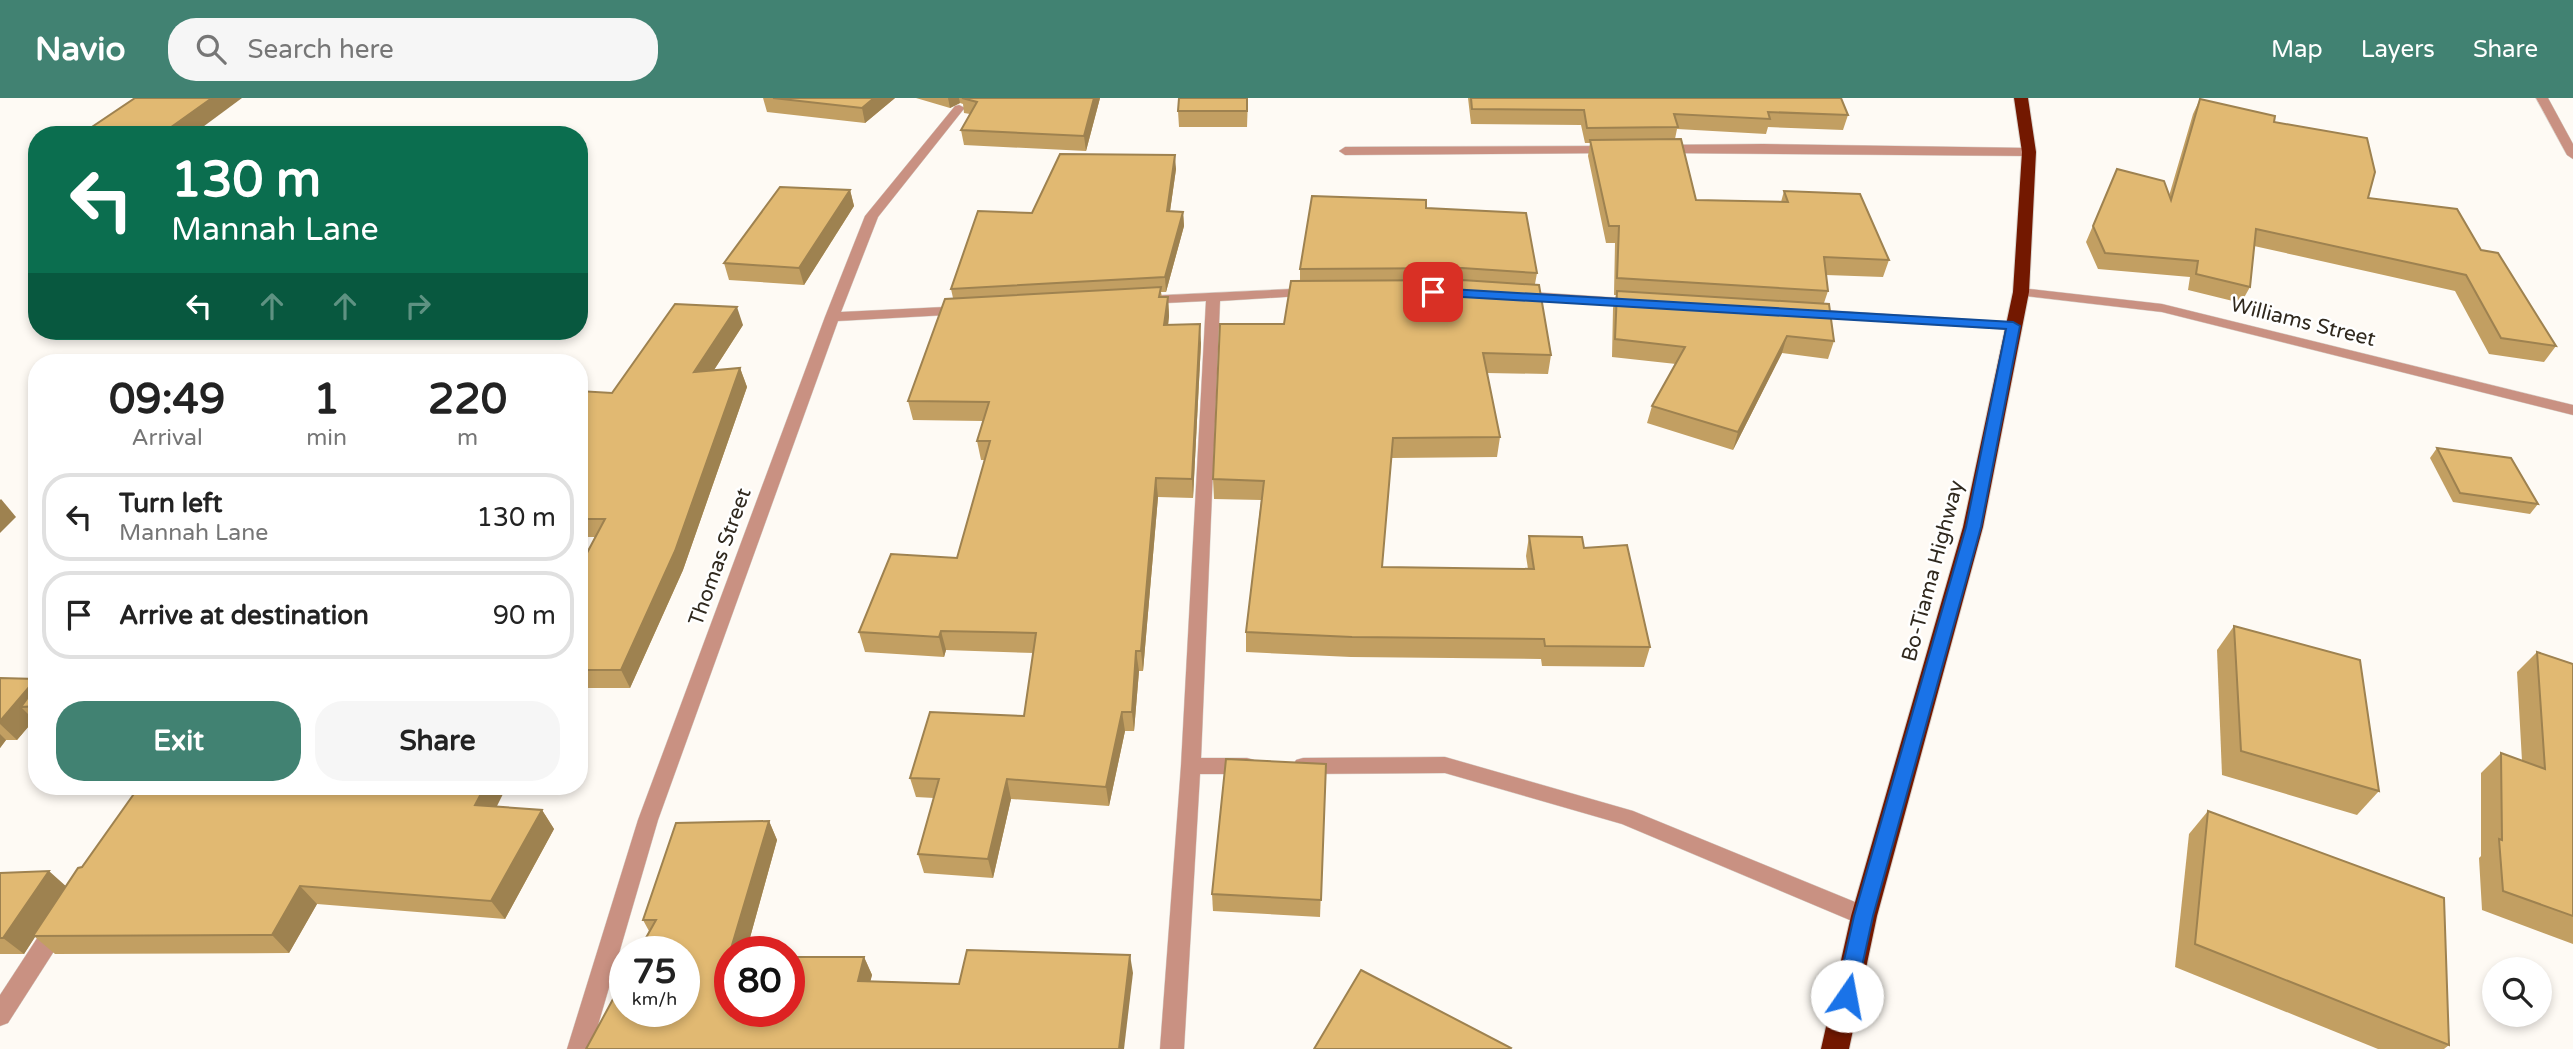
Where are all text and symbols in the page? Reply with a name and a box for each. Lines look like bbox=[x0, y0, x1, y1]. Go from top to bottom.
search box bbox=[168, 18, 658, 81]
text: Navio bbox=[35, 30, 126, 69]
icon: search bbox=[192, 30, 230, 68]
text: Search here bbox=[248, 34, 394, 65]
text: Map bbox=[2271, 35, 2323, 64]
text: Layers bbox=[2361, 35, 2435, 64]
text: Share bbox=[2473, 35, 2538, 64]
text: 130 m bbox=[171, 151, 321, 210]
icon: left bbox=[56, 154, 147, 245]
text: Mannah Lane bbox=[171, 211, 379, 249]
pin bbox=[1403, 262, 1463, 322]
icon: arrive bbox=[1414, 273, 1452, 311]
icon: left bbox=[180, 287, 218, 325]
icon: ahead bbox=[253, 287, 291, 325]
icon: ahead bbox=[326, 287, 364, 325]
icon: right bbox=[399, 287, 437, 325]
street label: Williams Street bbox=[2228, 292, 2378, 352]
text: 09:49 bbox=[109, 374, 225, 425]
text: 1 bbox=[313, 374, 340, 425]
text: 220 bbox=[428, 374, 507, 425]
text: Arrival bbox=[132, 424, 203, 452]
text: min bbox=[306, 424, 347, 452]
text: m bbox=[457, 424, 478, 452]
street label: Bo-Tiama Highway bbox=[1897, 478, 1969, 664]
street label: Thomas Street bbox=[683, 485, 757, 629]
text: Turn left bbox=[119, 488, 222, 519]
icon: left bbox=[60, 498, 98, 536]
text: 130 m bbox=[476, 502, 556, 533]
text: Mannah Lane bbox=[119, 519, 268, 547]
icon: arrive bbox=[60, 596, 98, 634]
text: Arrive at destination bbox=[119, 600, 369, 631]
text: 90 m bbox=[493, 600, 556, 631]
button: Exit bbox=[56, 701, 301, 781]
button: Share bbox=[315, 701, 560, 781]
speed limit sign: 80 bbox=[714, 936, 805, 1027]
text: 75 bbox=[633, 951, 676, 993]
map controls bbox=[2482, 957, 2552, 1027]
button: search bbox=[2482, 957, 2552, 1027]
position arrow bbox=[1810, 959, 1884, 1033]
text: km/h bbox=[632, 988, 677, 1010]

